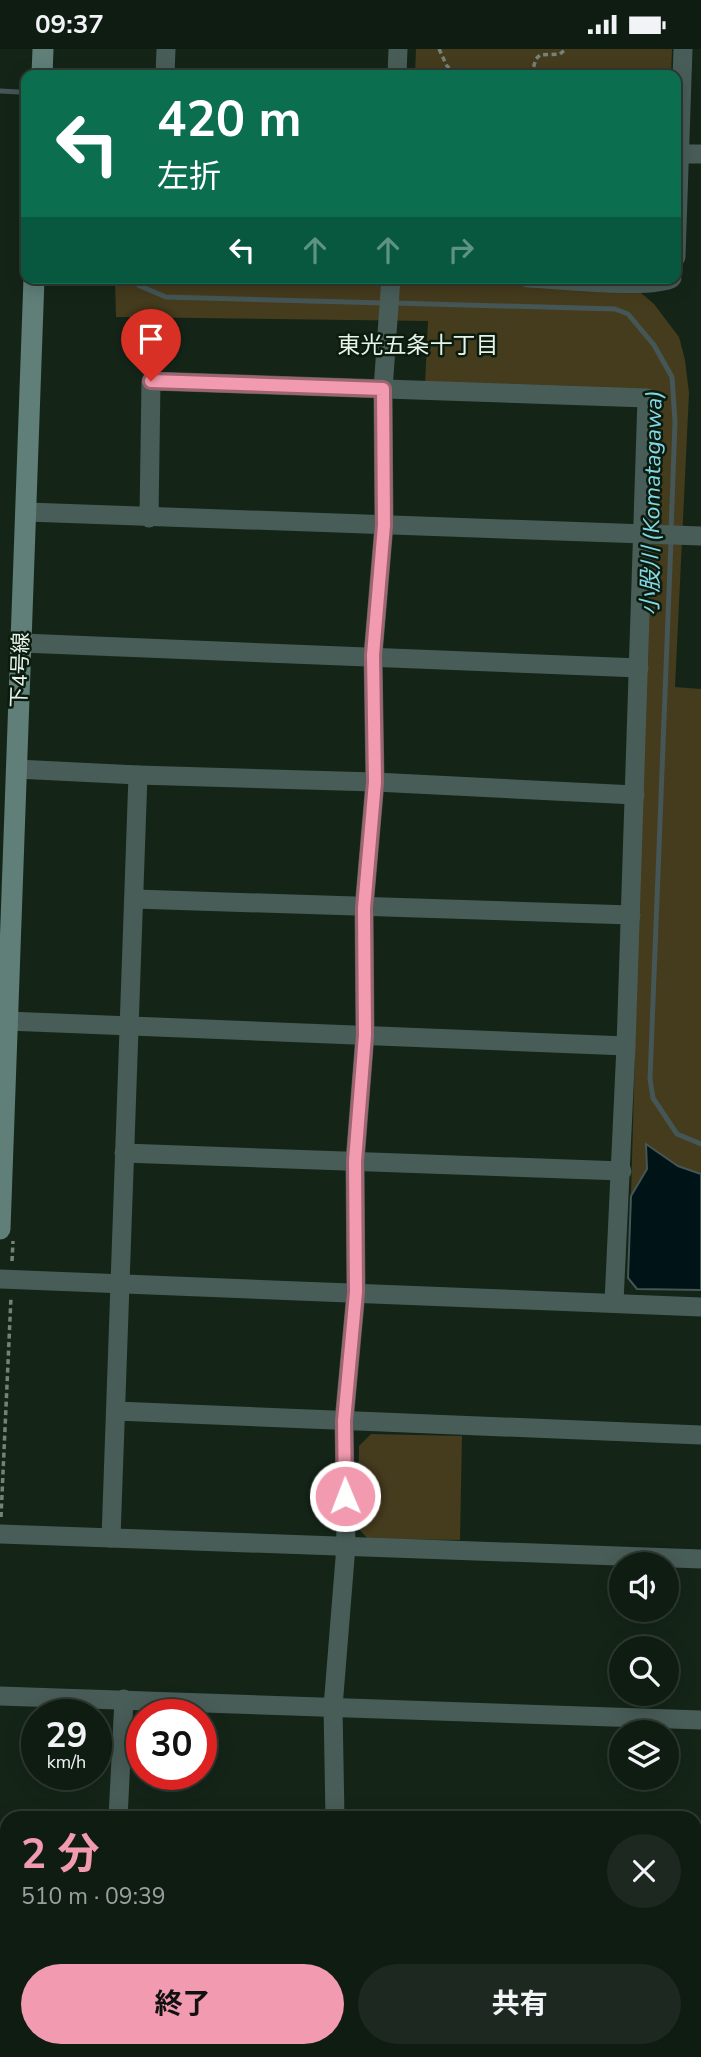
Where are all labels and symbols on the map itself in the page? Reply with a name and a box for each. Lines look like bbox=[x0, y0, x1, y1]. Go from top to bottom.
pin bbox=[121, 309, 181, 381]
district label: 東光五条十丁目 bbox=[338, 330, 499, 361]
water label: 小股川 (Komatagawa) bbox=[635, 390, 669, 616]
street label: 下4号線 bbox=[5, 632, 35, 708]
position arrow bbox=[308, 1459, 382, 1533]
speed limit sign: 30 bbox=[126, 1699, 217, 1790]

